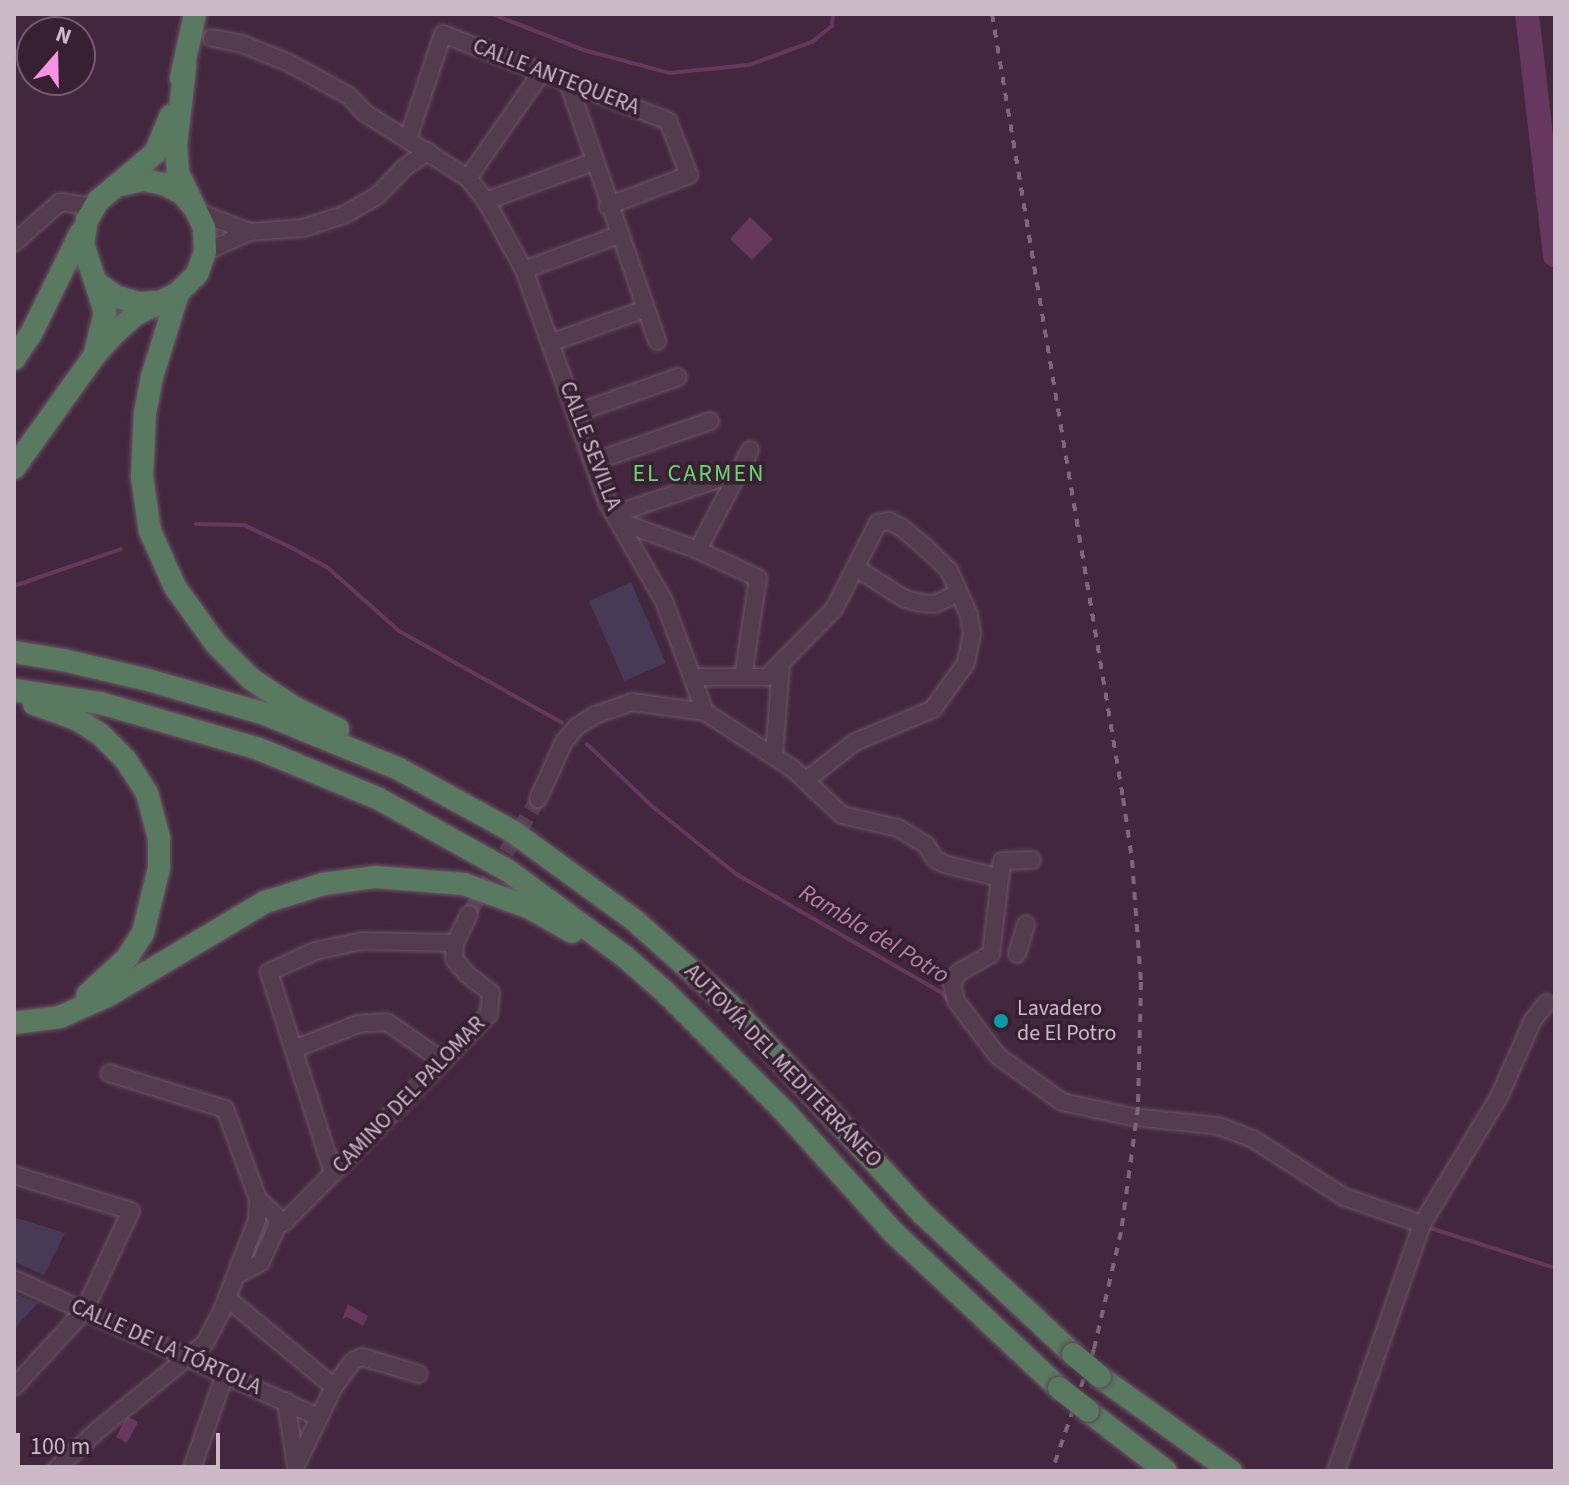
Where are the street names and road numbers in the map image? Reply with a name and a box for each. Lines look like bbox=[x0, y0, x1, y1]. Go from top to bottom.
street label: CALLE ANTEQUERA bbox=[469, 33, 643, 121]
street label: CALLE SEVILLA bbox=[553, 378, 627, 514]
street label: AUTOVÍA DEL MEDITERRÁNEO bbox=[679, 959, 887, 1173]
street label: CAMINO DEL PALOMAR bbox=[327, 1011, 491, 1179]
street label: CALLE DE LA TÓRTOLA bbox=[67, 1293, 265, 1401]

